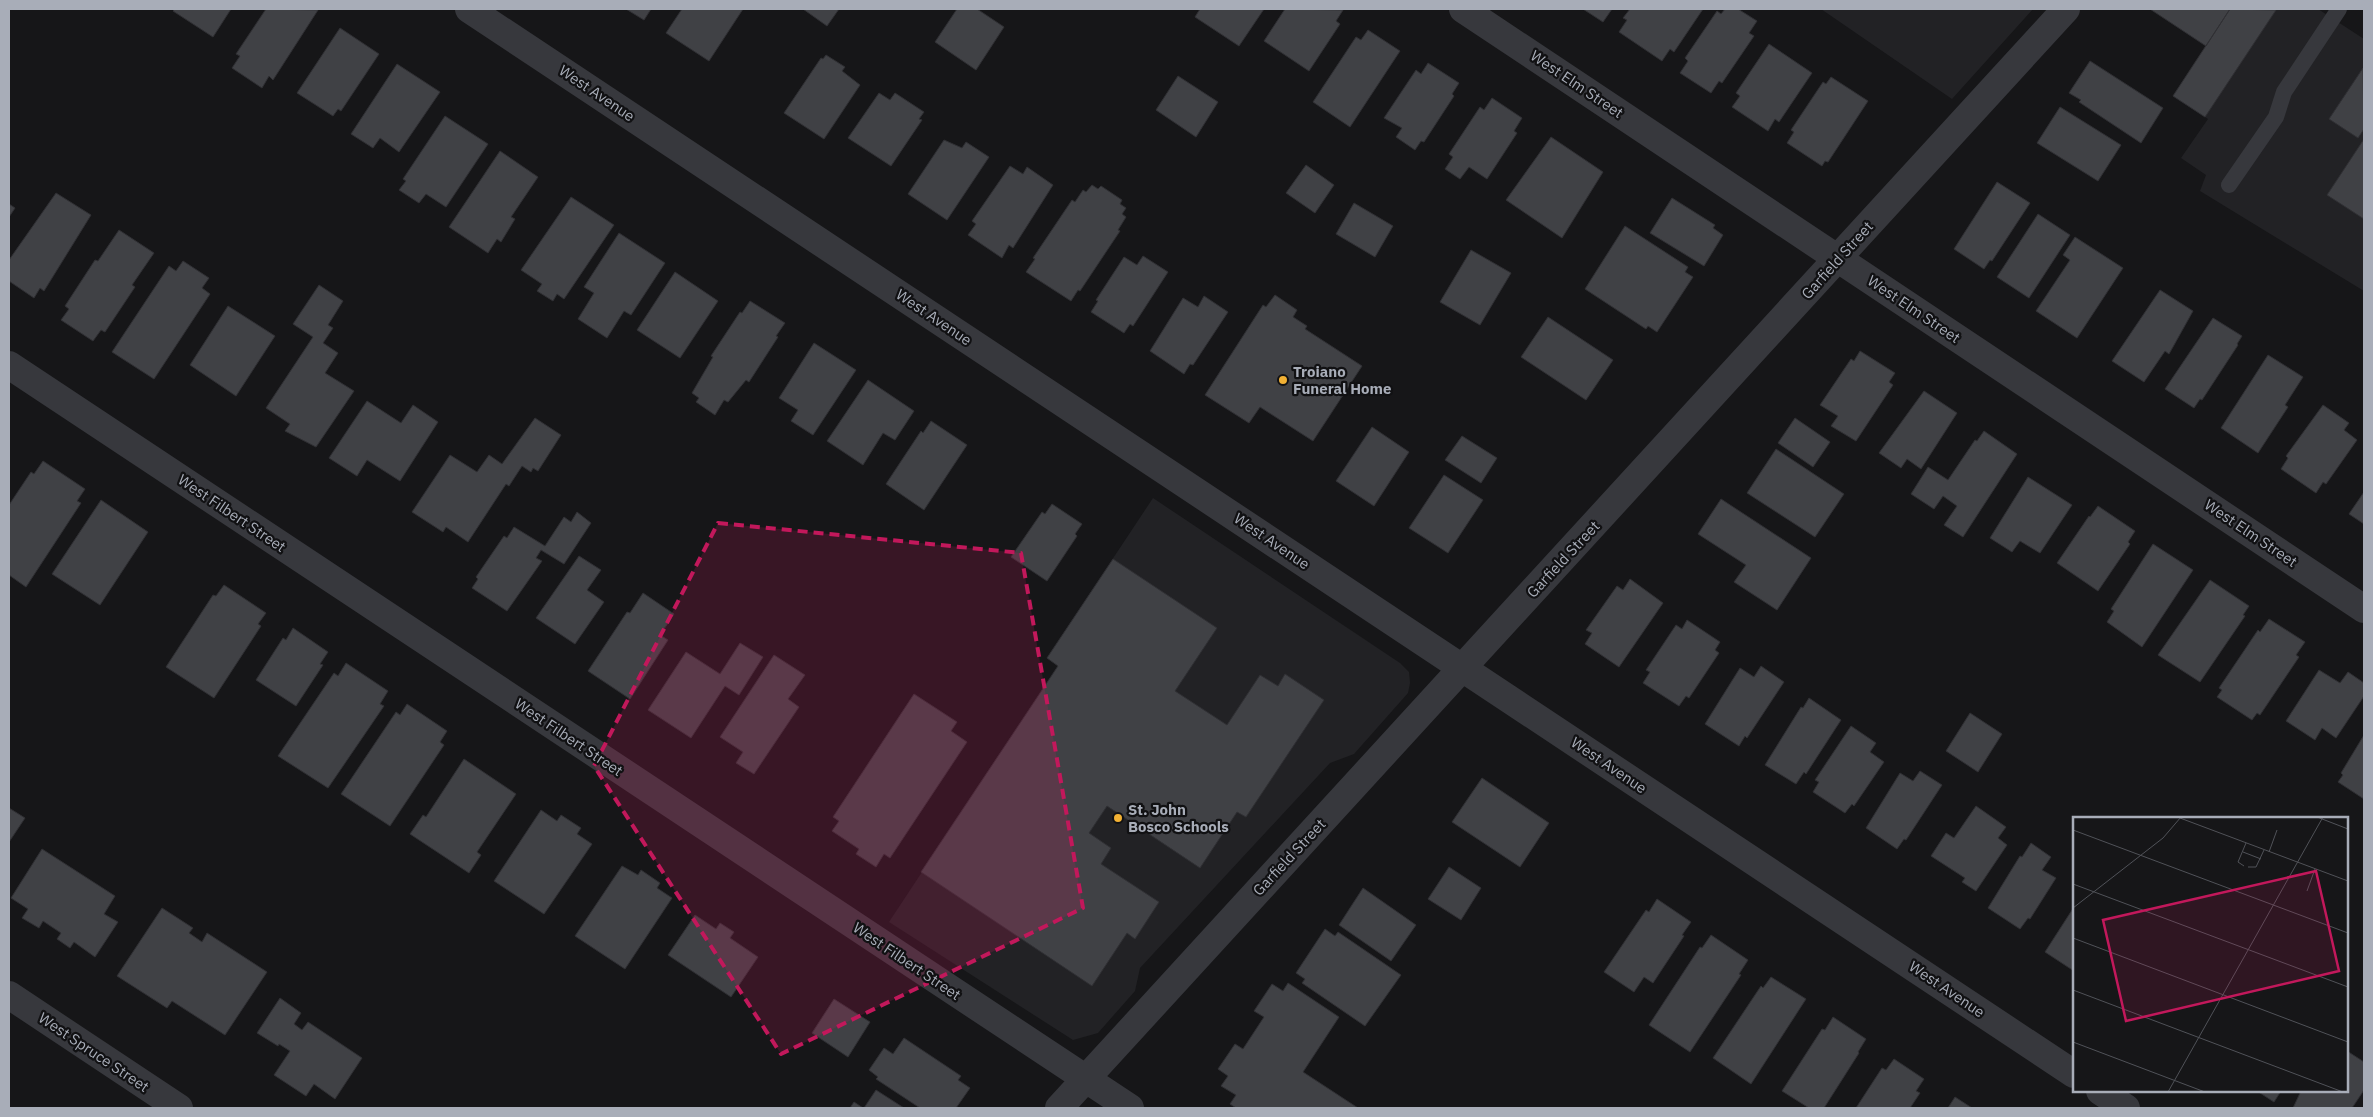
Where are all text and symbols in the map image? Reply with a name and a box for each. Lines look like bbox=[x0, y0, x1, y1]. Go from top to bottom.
street label: West Elm Street bbox=[1527, 46, 1627, 122]
street label: West Avenue bbox=[555, 61, 639, 125]
street label: Garfield Street bbox=[1797, 217, 1877, 303]
street label: West Elm Street bbox=[1864, 271, 1964, 347]
street label: West Avenue bbox=[892, 285, 976, 349]
place label: Troiano Funeral Home bbox=[1293, 362, 1391, 398]
marker: Troiano Funeral Home bbox=[1277, 374, 1289, 386]
street label: West Filbert Street bbox=[174, 470, 290, 556]
street label: West Elm Street bbox=[2201, 495, 2301, 571]
street label: West Avenue bbox=[1230, 509, 1314, 573]
street label: Garfield Street bbox=[1523, 517, 1603, 601]
street label: West Filbert Street bbox=[511, 694, 627, 780]
street label: West Avenue bbox=[1567, 733, 1651, 797]
place label: St. John Bosco Schools bbox=[1128, 800, 1229, 836]
marker: St. John Bosco Schools bbox=[1112, 812, 1124, 824]
street label: Garfield Street bbox=[1249, 815, 1329, 899]
inset map bbox=[2073, 817, 2348, 1092]
street label: West Filbert Street bbox=[849, 918, 965, 1004]
street label: West Avenue bbox=[1905, 957, 1989, 1021]
street label: West Spruce Street bbox=[35, 1008, 153, 1096]

